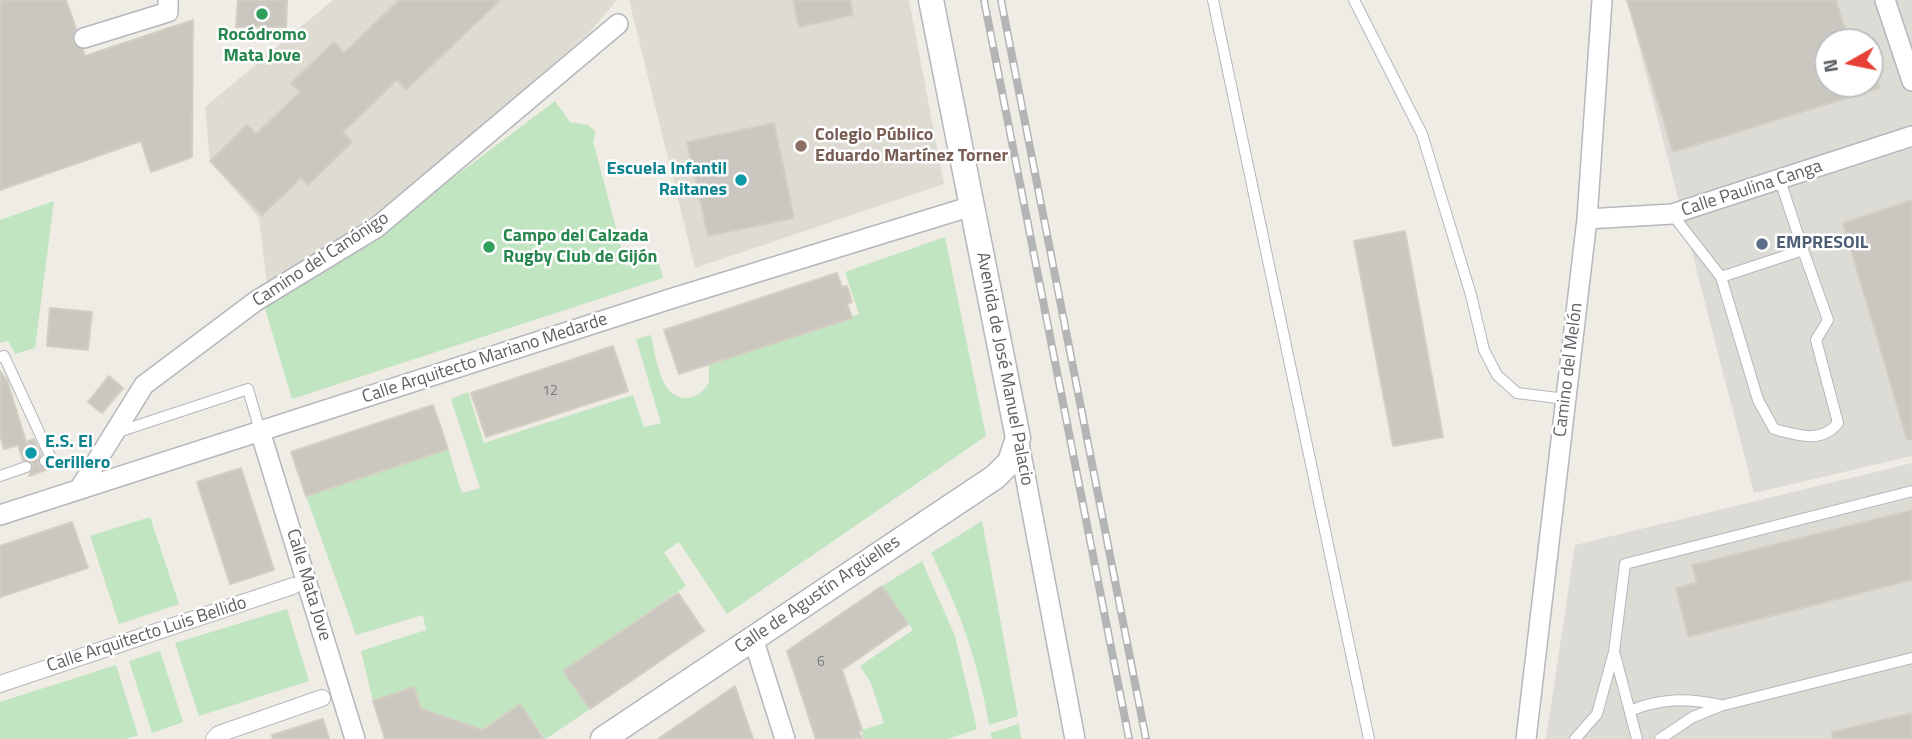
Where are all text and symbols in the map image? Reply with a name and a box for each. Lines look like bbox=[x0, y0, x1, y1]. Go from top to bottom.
marker: Rocódromo Mata Jove bbox=[254, 6, 270, 22]
place label: Rocódromo Mata Jove bbox=[218, 25, 306, 68]
north arrow bbox=[1814, 28, 1884, 98]
text: N bbox=[1814, 57, 1845, 75]
place label: Colegio Público Eduardo Martínez Torner bbox=[815, 125, 1008, 168]
marker: Colegio Público Eduardo Martínez Torner bbox=[793, 138, 809, 154]
street label: Calle Paulina Canga bbox=[1679, 156, 1825, 222]
place label: Escuela Infantil Raitanes bbox=[607, 159, 727, 202]
marker: Escuela Infantil Raitanes bbox=[733, 172, 749, 188]
street label: Camino del Canónigo bbox=[249, 208, 393, 312]
place label: Campo del Calzada Rugby Club de Gijón bbox=[503, 226, 658, 268]
place label: EMPRESOIL bbox=[1776, 233, 1868, 255]
marker: EMPRESOIL bbox=[1754, 236, 1770, 252]
marker: Campo del Calzada Rugby Club de Gijón bbox=[481, 239, 497, 255]
street label: Avenida de José Manuel Palacio bbox=[971, 250, 1037, 488]
street label: Camino del Melón bbox=[1550, 302, 1588, 438]
street label: Calle Arquitecto Mariano Medarde bbox=[360, 309, 610, 409]
house number: 12 bbox=[542, 384, 558, 400]
place label: E.S. El Cerillero bbox=[45, 432, 110, 474]
marker: E.S. El Cerillero bbox=[23, 445, 39, 461]
street label: Calle Mata Jove bbox=[281, 527, 335, 643]
street label: Calle de Agustín Argüelles bbox=[731, 532, 905, 658]
street label: Calle Arquitecto Luis Bellido bbox=[44, 592, 250, 678]
house number: 6 bbox=[817, 655, 825, 671]

